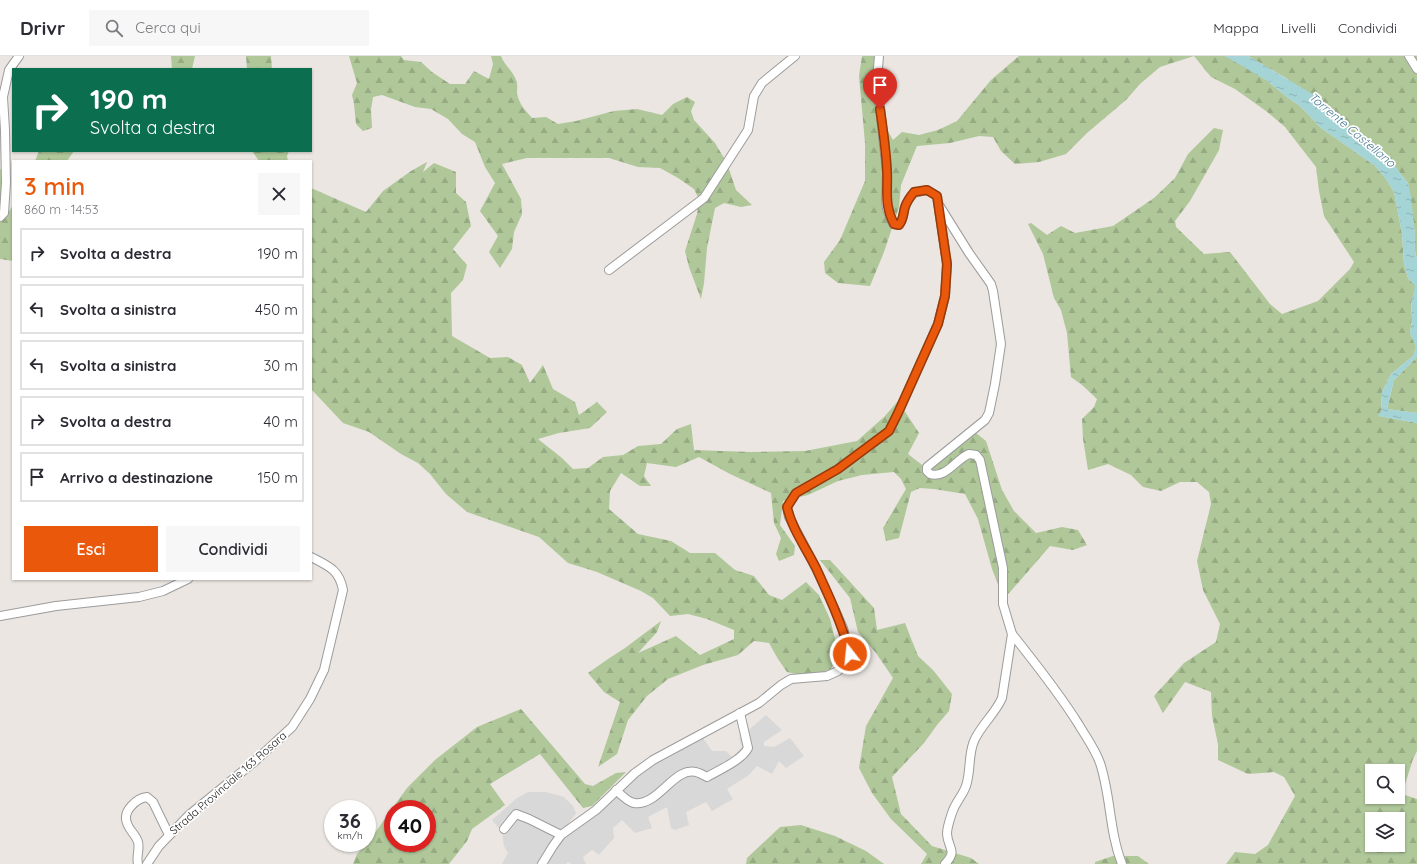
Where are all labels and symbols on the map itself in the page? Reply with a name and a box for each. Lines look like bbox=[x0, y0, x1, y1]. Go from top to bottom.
pin bbox=[863, 68, 897, 109]
water label: Torrente Castellano bbox=[1306, 89, 1399, 171]
position arrow bbox=[829, 633, 871, 675]
street label: Strada Provinciale 163 Rosara bbox=[167, 728, 289, 838]
speed limit sign: 40 bbox=[384, 800, 436, 852]

